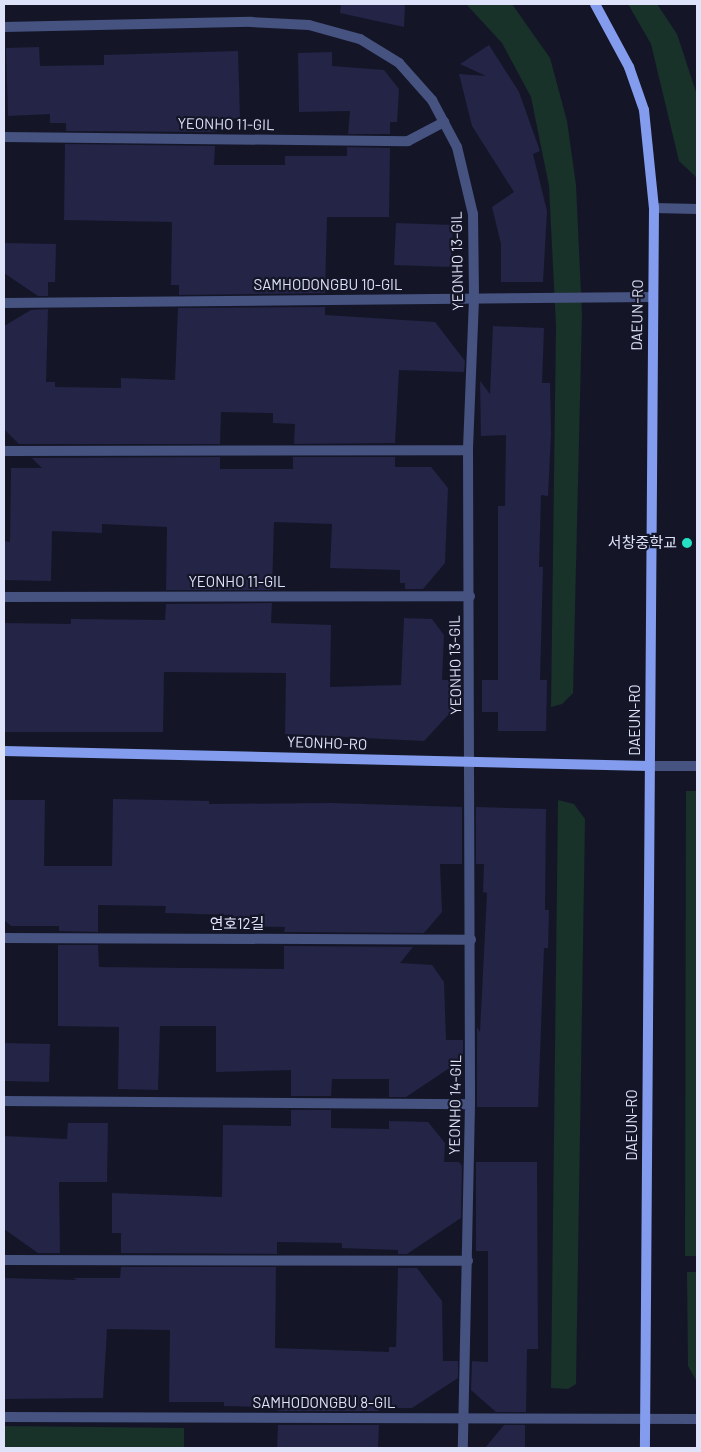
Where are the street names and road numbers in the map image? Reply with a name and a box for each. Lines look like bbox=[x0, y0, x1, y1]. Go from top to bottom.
street label: YEONHO 11-GIL bbox=[177, 114, 275, 134]
street label: YEONHO 13-GIL bbox=[447, 211, 467, 311]
street label: SAMHODONGBU 10-GIL bbox=[254, 276, 402, 294]
street label: DAEUN-RO bbox=[627, 279, 647, 351]
street label: YEONHO 11-GIL bbox=[188, 573, 286, 591]
street label: YEONHO 13-GIL bbox=[445, 615, 465, 715]
street label: DAEUN-RO bbox=[626, 684, 644, 756]
street label: YEONHO-RO bbox=[287, 733, 367, 753]
street label: 연호12길 bbox=[210, 915, 264, 933]
street label: YEONHO 14-GIL bbox=[445, 1055, 465, 1155]
street label: DAEUN-RO bbox=[623, 1089, 641, 1161]
street label: SAMHODONGBU 8-GIL bbox=[252, 1394, 396, 1412]

